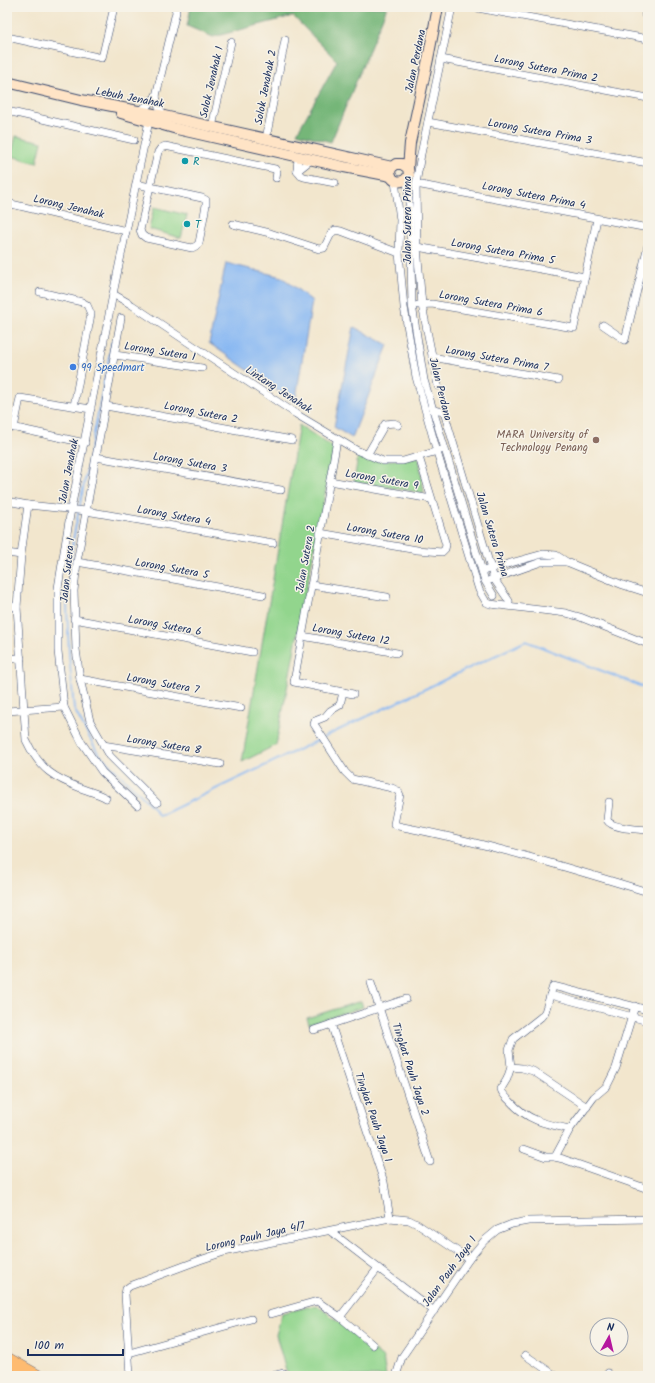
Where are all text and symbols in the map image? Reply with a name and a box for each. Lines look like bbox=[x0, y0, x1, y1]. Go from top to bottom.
street label: Jalan Perdana bbox=[400, 28, 432, 95]
street label: Solok Jenahak 1 bbox=[195, 44, 229, 120]
street label: Solok Jenahak 2 bbox=[250, 48, 282, 126]
street label: Lorong Sutera Prima 2 bbox=[492, 50, 599, 88]
street label: Lebuh Jenahak bbox=[94, 82, 167, 114]
street label: Lorong Sutera Prima 3 bbox=[486, 114, 593, 150]
place label: R bbox=[193, 153, 200, 171]
marker: R bbox=[180, 156, 190, 166]
street label: Jalan Sutera Prima bbox=[399, 176, 417, 264]
street label: Lorong Sutera Prima 4 bbox=[480, 177, 587, 215]
street label: Lorong Jenahak bbox=[31, 190, 107, 224]
place label: T bbox=[195, 216, 202, 234]
marker: T bbox=[182, 219, 192, 229]
street label: Lorong Sutera Prima 5 bbox=[449, 234, 557, 270]
street label: Lorong Sutera Prima 6 bbox=[437, 286, 544, 322]
street label: Lorong Sutera 1 bbox=[123, 337, 197, 367]
street label: Lorong Sutera Prima 7 bbox=[444, 341, 551, 377]
street label: Jalan Perdana bbox=[423, 356, 457, 423]
place label: 99 Speedmart bbox=[81, 359, 145, 377]
street label: Lintang Jenahak bbox=[241, 361, 316, 419]
marker: 99 Speedmart bbox=[68, 362, 78, 372]
street label: Lorong Sutera 2 bbox=[162, 397, 239, 429]
place label: MARA University of Technology Penang bbox=[497, 426, 590, 457]
marker: MARA University of Technology Penang bbox=[591, 435, 601, 445]
street label: Jalan Jenahak bbox=[54, 436, 84, 505]
street label: Lorong Sutera 3 bbox=[151, 448, 228, 478]
street label: Lorong Sutera 9 bbox=[344, 465, 420, 495]
street label: Jalan Sutera Prima bbox=[471, 490, 514, 579]
street label: Lorong Sutera 4 bbox=[135, 501, 212, 531]
street label: Lorong Sutera 10 bbox=[345, 518, 425, 550]
street label: Jalan Sutera 2 bbox=[291, 524, 321, 594]
street label: Jalan Sutera 1 bbox=[56, 537, 80, 604]
street label: Lorong Sutera 5 bbox=[134, 554, 211, 585]
street label: Lorong Sutera 6 bbox=[126, 611, 203, 641]
street label: Lorong Sutera 12 bbox=[311, 619, 391, 651]
street label: Lorong Sutera 7 bbox=[125, 669, 202, 699]
street label: Lorong Sutera 8 bbox=[125, 730, 203, 760]
street label: Tingkat Pauh Jaya 2 bbox=[387, 1021, 434, 1118]
street label: Tingkat Pauh Jaya 1 bbox=[349, 1070, 397, 1165]
street label: Lorong Pauh Jaya 4/7 bbox=[204, 1217, 308, 1257]
street label: Jalan Pauh Jaya 1 bbox=[418, 1232, 482, 1311]
north arrow bbox=[589, 1317, 629, 1357]
text: N bbox=[606, 1319, 615, 1337]
scale bar bbox=[28, 1331, 123, 1357]
text: 100 m bbox=[34, 1336, 65, 1355]

